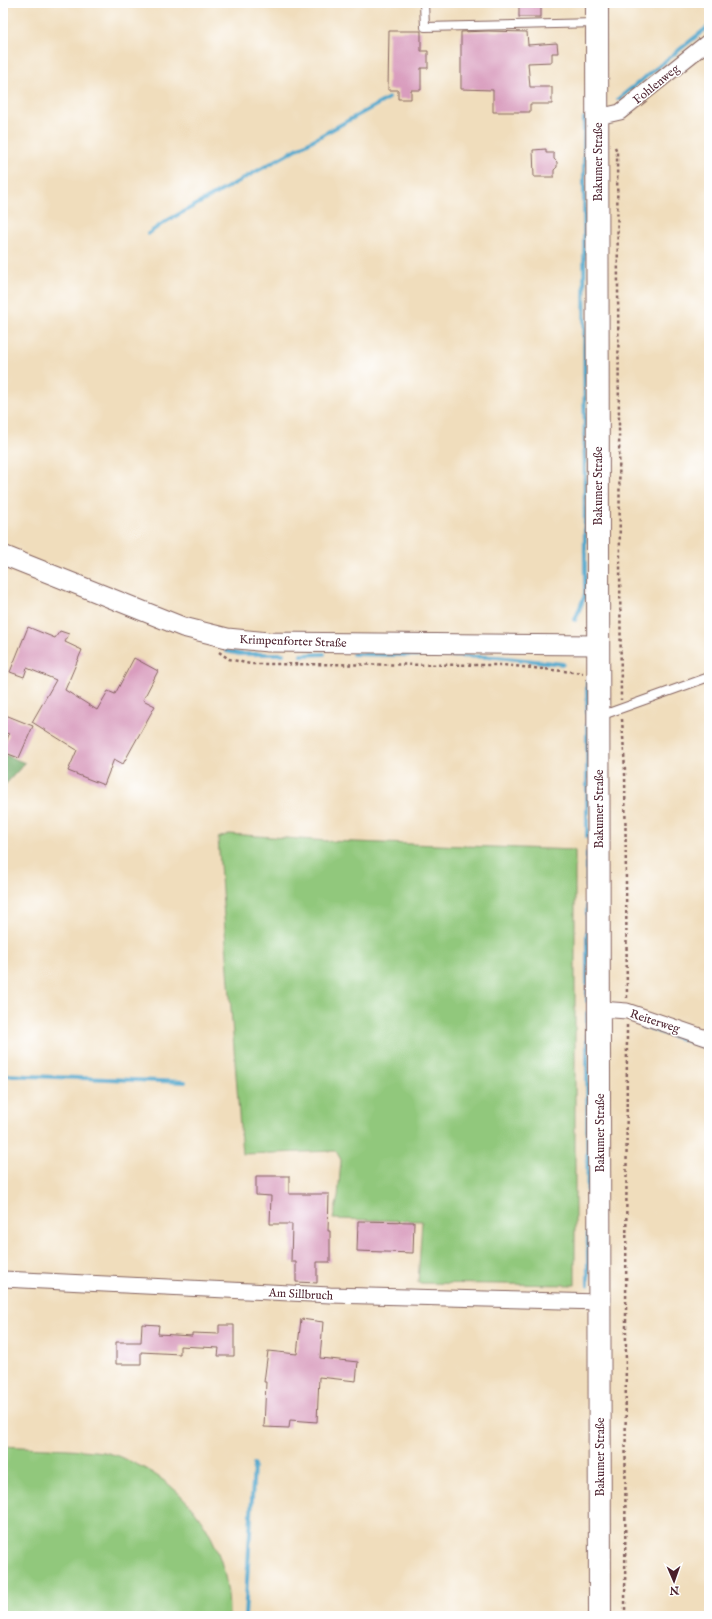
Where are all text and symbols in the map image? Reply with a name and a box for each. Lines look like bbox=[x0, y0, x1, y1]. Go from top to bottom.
street label: Fohlenweg bbox=[630, 61, 683, 108]
street label: Bakumer Straße bbox=[591, 122, 606, 202]
street label: Bakumer Straße bbox=[591, 446, 606, 526]
street label: Krimpenforter Straße bbox=[239, 632, 347, 652]
street label: Bakumer Straße bbox=[592, 769, 607, 849]
street label: Reiterweg bbox=[628, 1006, 682, 1037]
street label: Bakumer Straße bbox=[593, 1093, 608, 1173]
street label: Am Sillbruch bbox=[267, 1285, 334, 1304]
street label: Bakumer Straße bbox=[593, 1417, 608, 1497]
north arrow bbox=[654, 1561, 694, 1601]
text: N bbox=[669, 1583, 680, 1597]

